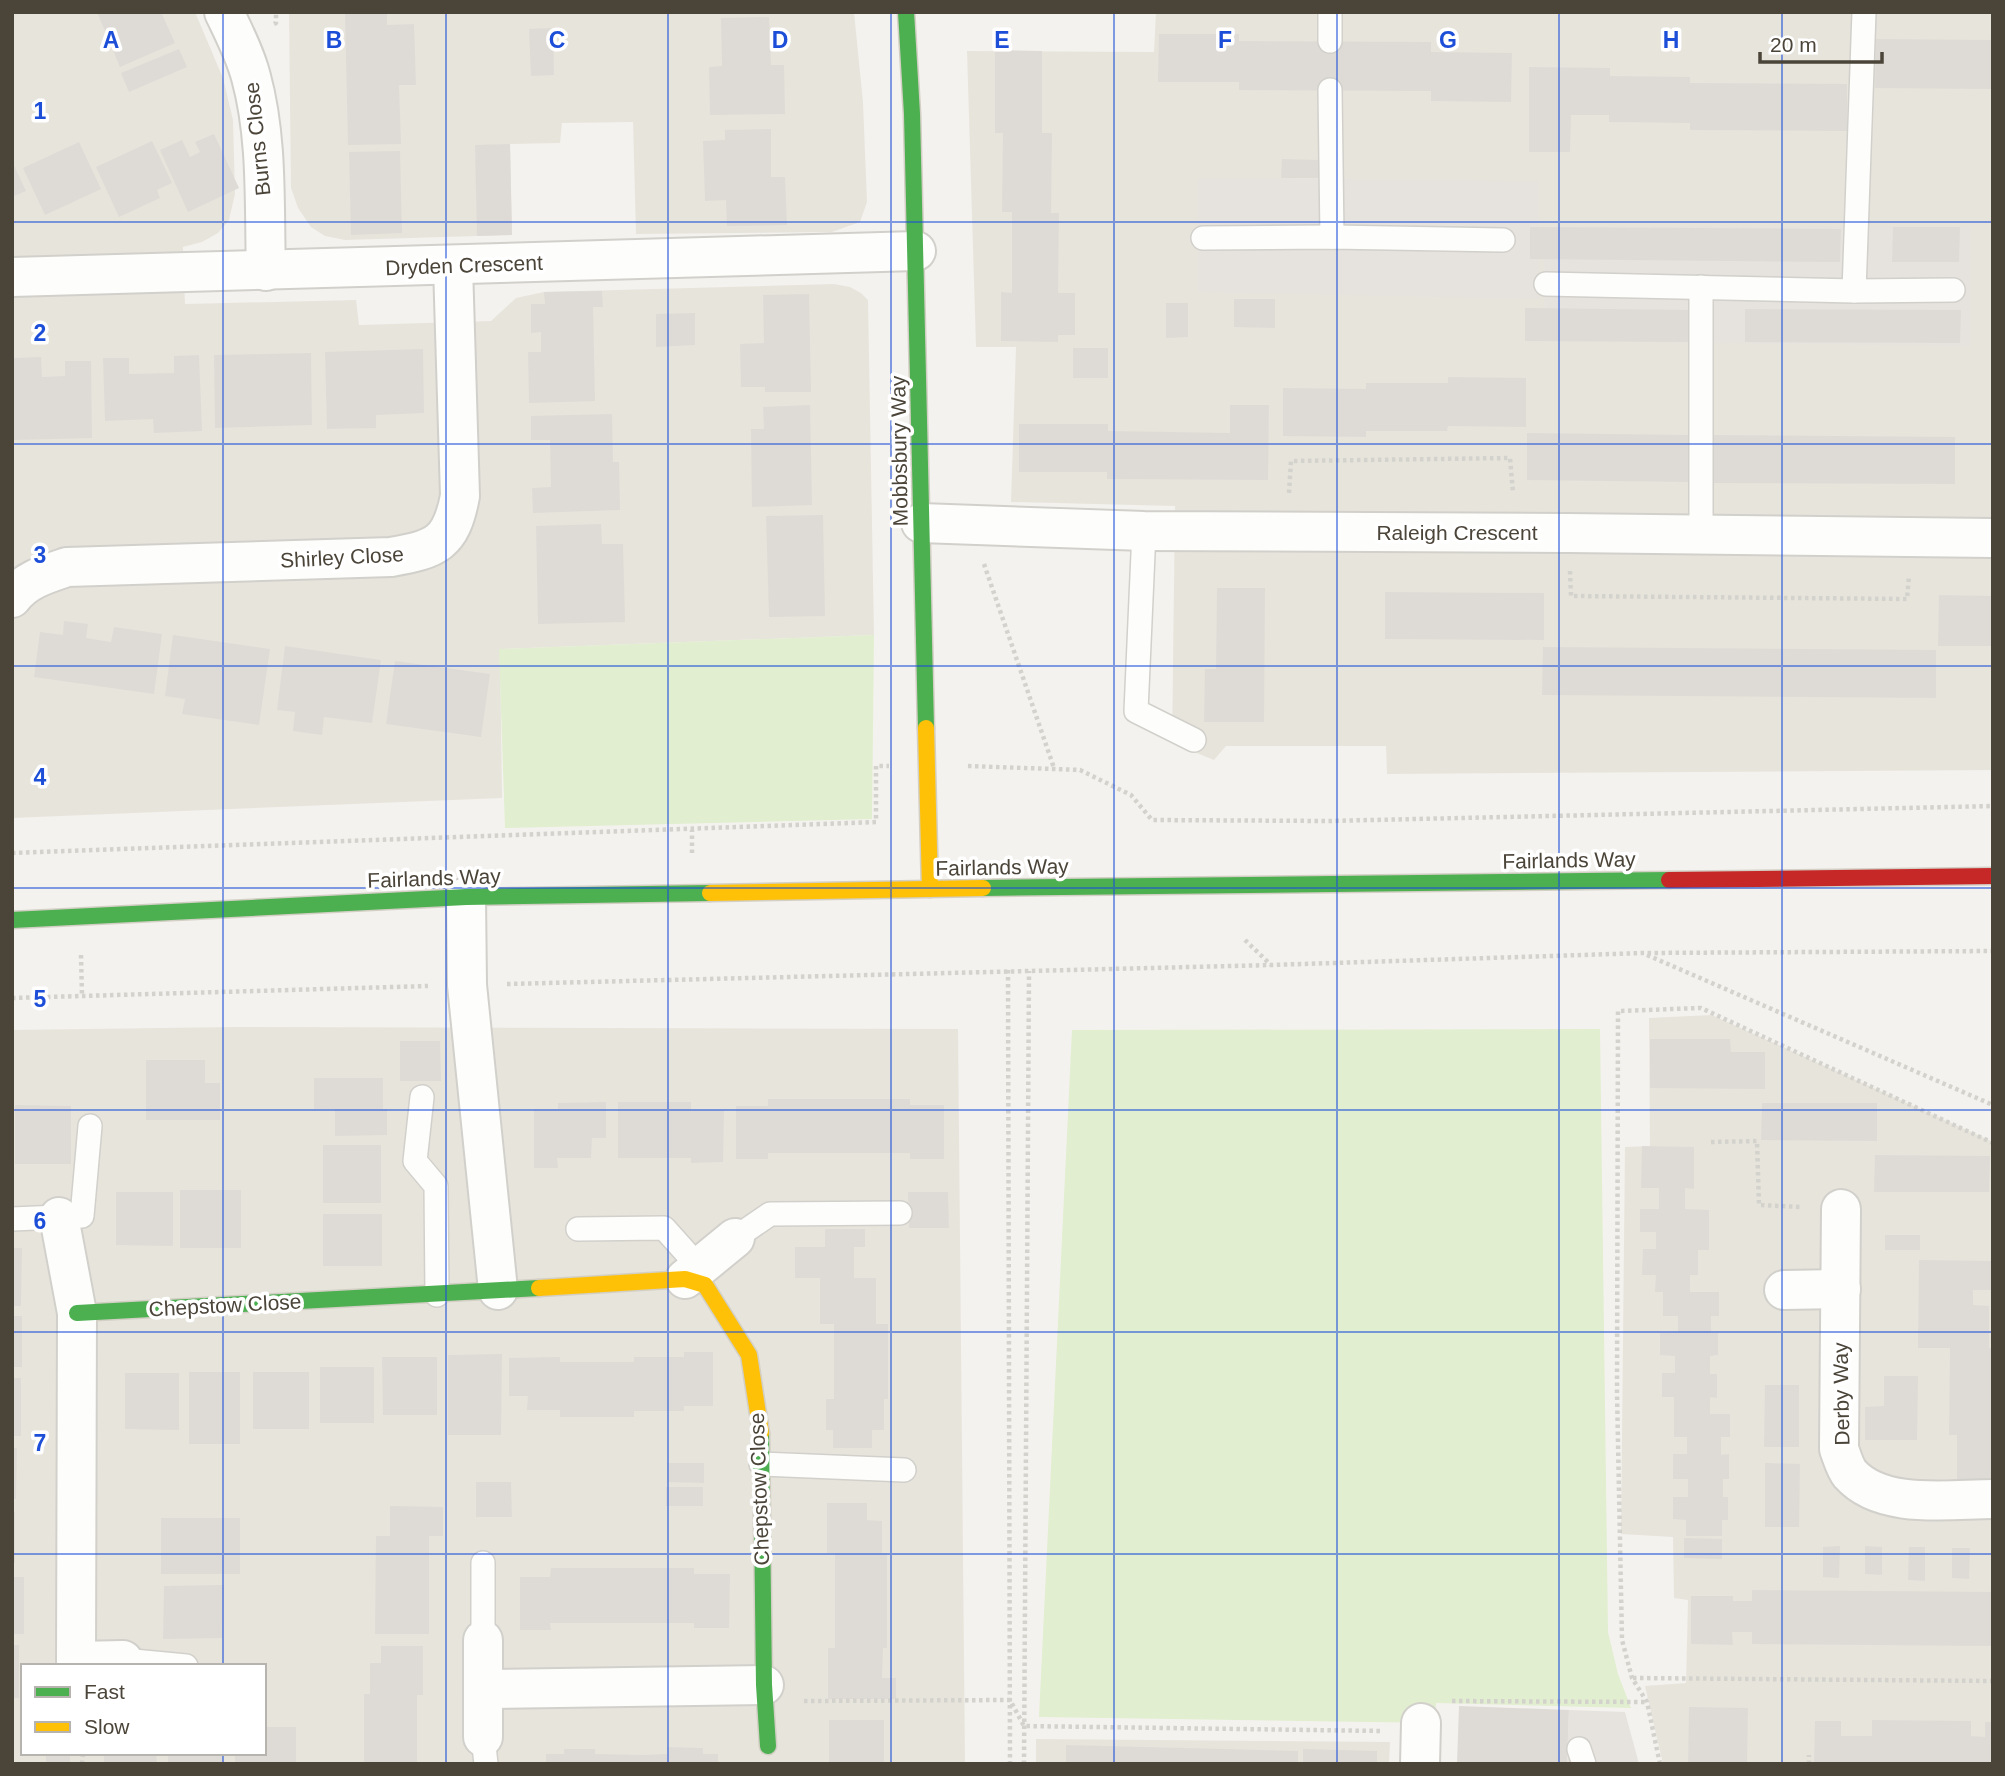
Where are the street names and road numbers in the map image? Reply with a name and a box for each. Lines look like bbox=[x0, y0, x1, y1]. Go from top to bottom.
street label: Burns Close bbox=[240, 81, 274, 197]
street label: Dryden Crescent bbox=[385, 251, 543, 279]
street label: Mobbsbury Way bbox=[886, 375, 912, 527]
street label: Raleigh Crescent bbox=[1376, 521, 1538, 544]
street label: Shirley Close bbox=[280, 542, 404, 572]
street label: Fairlands Way bbox=[1502, 847, 1636, 873]
street label: Fairlands Way bbox=[935, 854, 1069, 880]
street label: Fairlands Way bbox=[367, 864, 502, 892]
street label: Chepstow Close bbox=[148, 1290, 302, 1320]
street label: Derby Way bbox=[1829, 1342, 1853, 1446]
street label: Chepstow Close bbox=[745, 1412, 773, 1566]

